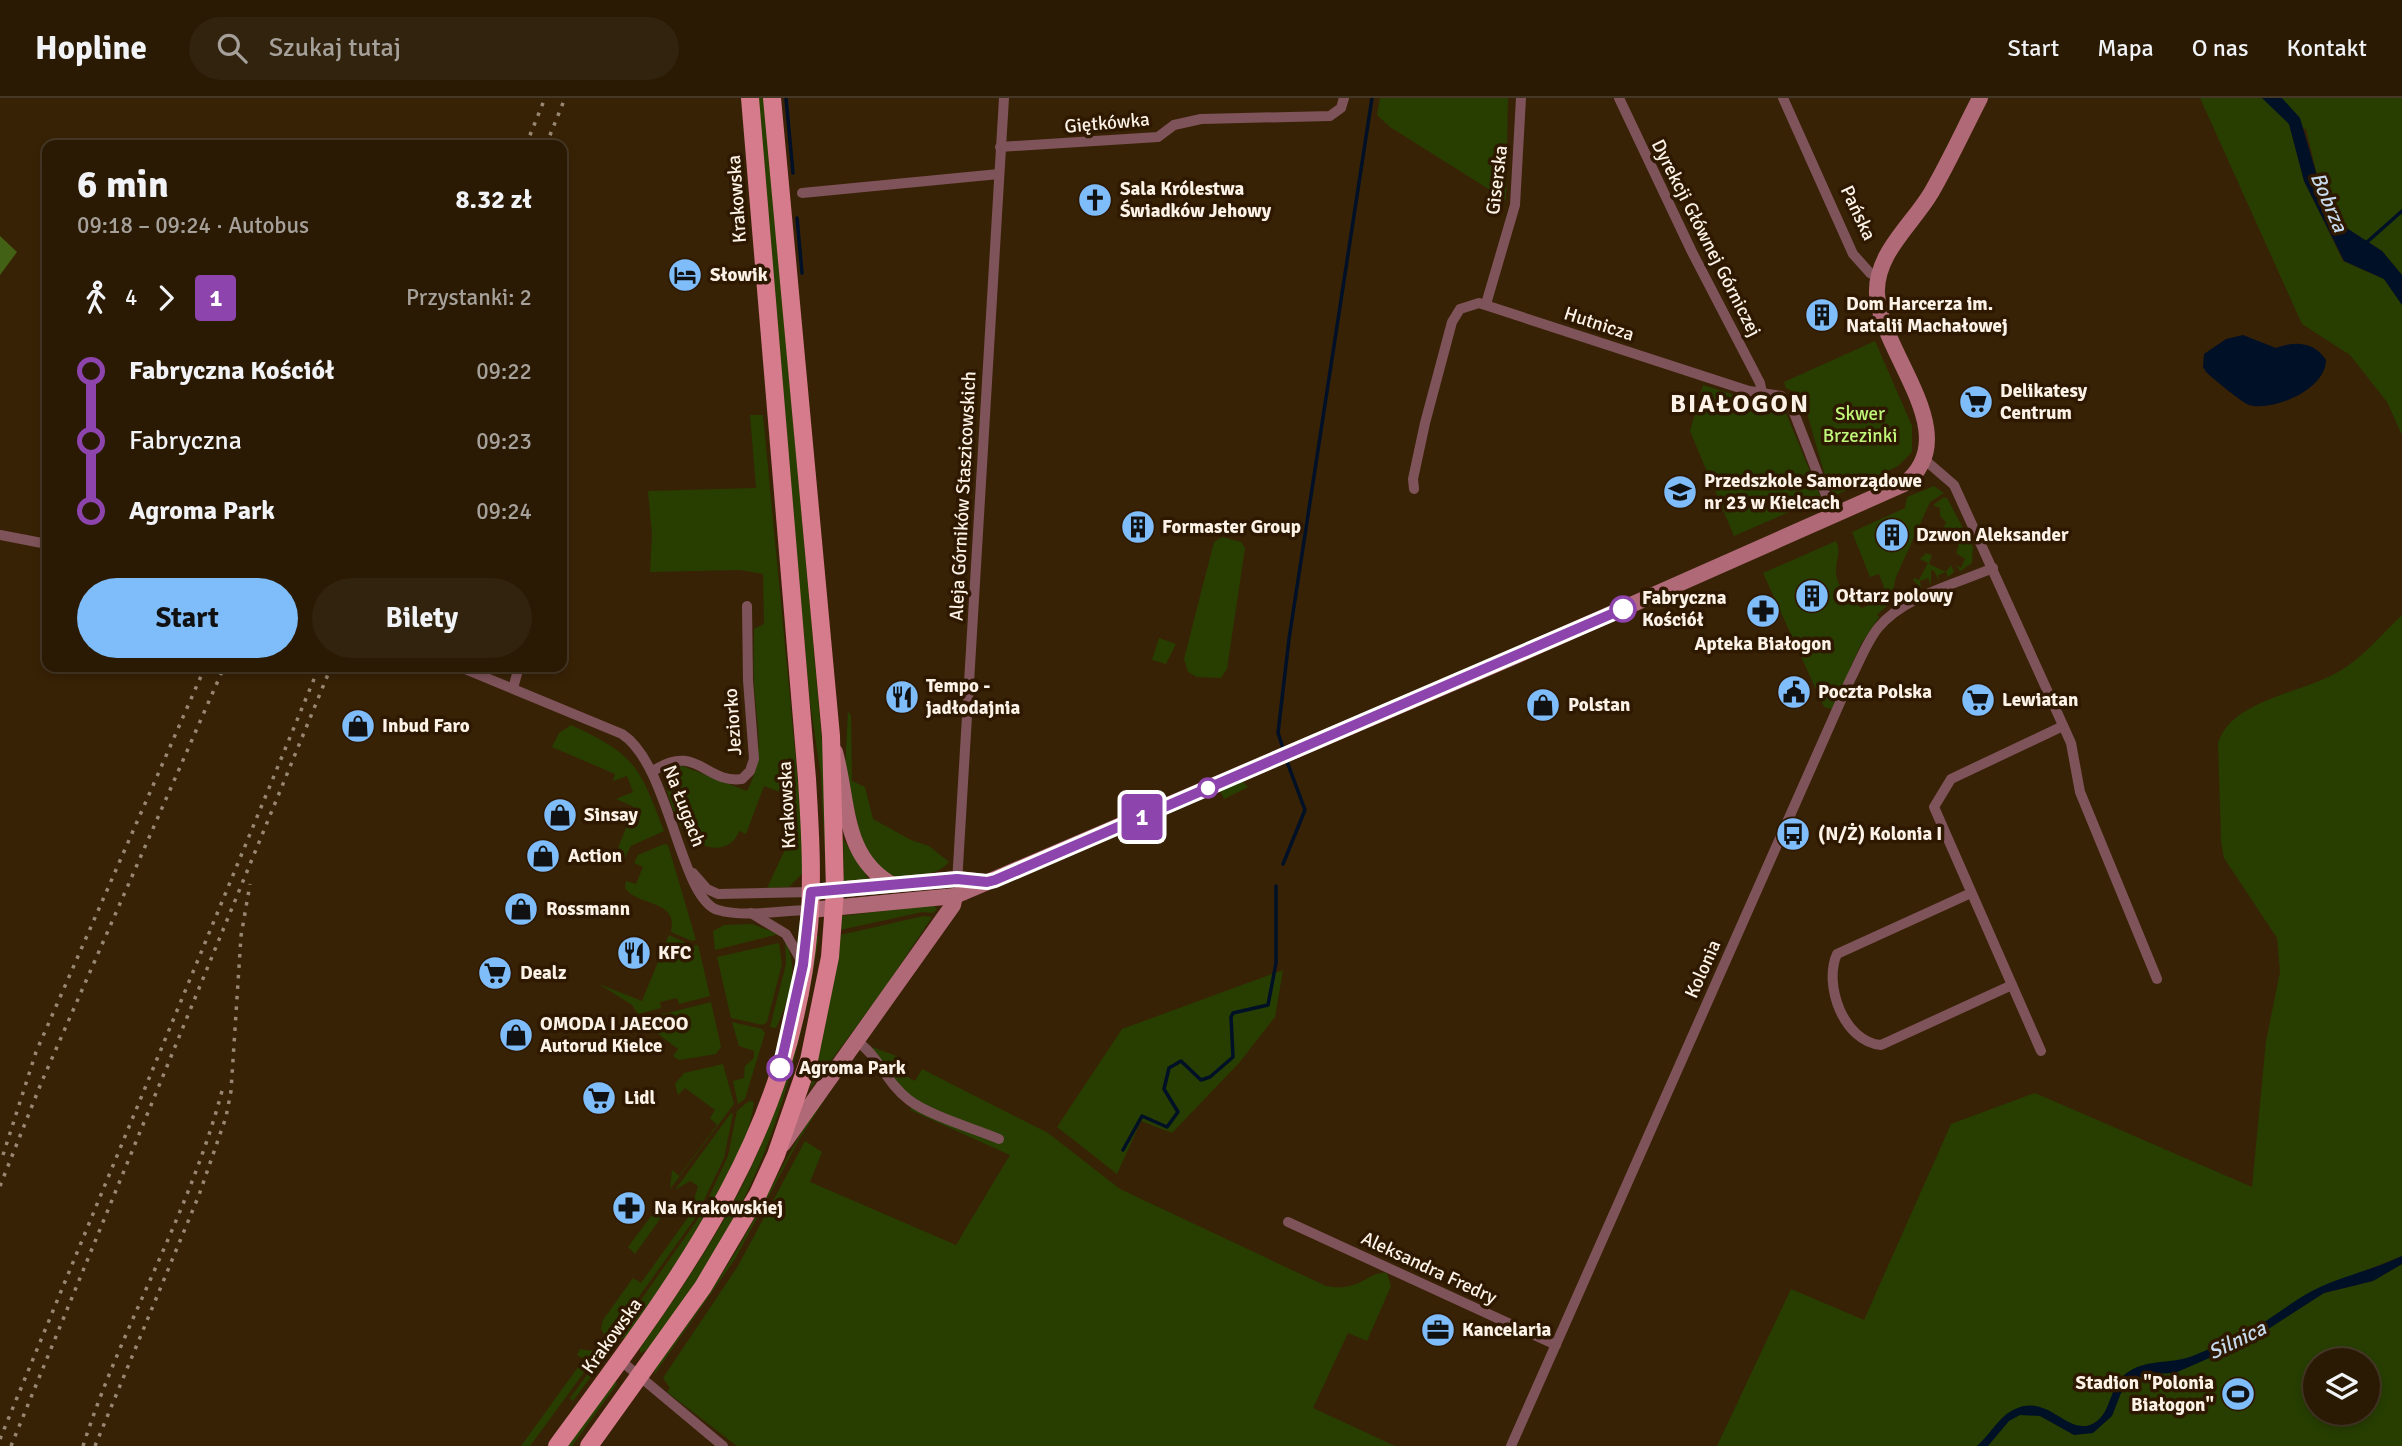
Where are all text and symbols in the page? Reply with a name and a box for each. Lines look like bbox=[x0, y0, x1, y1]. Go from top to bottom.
search box bbox=[189, 17, 679, 80]
text: Hopline bbox=[35, 28, 147, 69]
icon: search bbox=[213, 29, 251, 67]
text: Szukaj tutaj bbox=[269, 32, 401, 64]
text: Start bbox=[2008, 33, 2059, 63]
text: Mapa bbox=[2097, 33, 2154, 63]
text: O nas bbox=[2192, 33, 2249, 63]
text: Kontakt bbox=[2287, 33, 2367, 63]
street label: Giętkówka bbox=[1063, 107, 1151, 139]
street label: Dyrekcji Głównej Górniczej bbox=[1646, 135, 1766, 341]
street label: Giserska bbox=[1481, 144, 1513, 216]
street label: Krakowska bbox=[722, 154, 752, 244]
text: 6 min bbox=[77, 161, 169, 208]
water label: Bobrza bbox=[2305, 168, 2354, 237]
place label: Sala Królestwa Świadków Jehowy bbox=[1120, 177, 1272, 223]
church icon: Sala Królestwa Świadków Jehowy bbox=[1076, 181, 1114, 219]
street label: Pańska bbox=[1835, 182, 1881, 244]
text: 8.32 zł bbox=[456, 184, 532, 216]
text: 09:18 – 09:24 · Autobus bbox=[77, 211, 309, 240]
hotel icon: Słowik bbox=[666, 256, 704, 294]
place label: Słowik bbox=[710, 263, 768, 287]
icon: walk bbox=[77, 279, 115, 317]
icon: forward bbox=[147, 279, 185, 317]
text: 4 bbox=[125, 283, 137, 312]
text: 1 bbox=[209, 283, 222, 313]
text: Przystanki: 2 bbox=[406, 283, 532, 312]
place label: Dom Harcerza im. Natalii Machałowej bbox=[1846, 292, 2008, 338]
building icon: Dom Harcerza im. Natalii Machałowej bbox=[1803, 296, 1841, 334]
street label: Hutnicza bbox=[1561, 301, 1637, 347]
text: Fabryczna Kościół bbox=[129, 355, 335, 387]
text: 09:22 bbox=[476, 357, 532, 386]
street label: Aleja Górników Staszicowskich bbox=[944, 371, 982, 621]
place label: Delikatesy Centrum bbox=[2000, 379, 2088, 425]
supermarket icon: Delikatesy Centrum bbox=[1957, 383, 1995, 421]
district label: BIAŁOGON bbox=[1670, 388, 1810, 420]
park label: Skwer Brzezinki bbox=[1823, 402, 1897, 448]
text: Fabryczna bbox=[129, 425, 242, 457]
text: 09:23 bbox=[476, 427, 532, 456]
place label: Przedszkole Samorządowe nr 23 w Kielcach bbox=[1704, 469, 1922, 515]
school or university icon: Przedszkole Samorządowe nr 23 w Kielcach bbox=[1661, 473, 1699, 511]
text: Agroma Park bbox=[129, 495, 275, 527]
text: 09:24 bbox=[476, 497, 532, 526]
building icon: Formaster Group bbox=[1119, 508, 1157, 546]
place label: Formaster Group bbox=[1162, 515, 1301, 539]
building icon: Dzwon Aleksander bbox=[1873, 516, 1911, 554]
place label: Dzwon Aleksander bbox=[1916, 523, 2069, 547]
building icon: Ołtarz polowy bbox=[1793, 577, 1831, 615]
button: Start bbox=[77, 578, 298, 658]
button: Bilety bbox=[312, 578, 532, 658]
place label: Ołtarz polowy bbox=[1836, 584, 1953, 608]
place label: Fabryczna Kościół bbox=[1642, 586, 1727, 632]
pharmacy icon: Apteka Białogon bbox=[1744, 592, 1782, 630]
marker: Fabryczna Kościół bbox=[1610, 596, 1636, 622]
place label: Apteka Białogon bbox=[1694, 632, 1832, 656]
public building icon: Poczta Polska bbox=[1775, 673, 1813, 711]
place label: Tempo - jadłodajnia bbox=[926, 674, 1020, 720]
restaurant icon: Tempo - jadłodajnia bbox=[883, 678, 921, 716]
place label: Poczta Polska bbox=[1818, 680, 1932, 704]
supermarket icon: Lewiatan bbox=[1959, 681, 1997, 719]
shop icon: Polstan bbox=[1524, 686, 1562, 724]
street label: Jeziorko bbox=[719, 687, 747, 757]
place label: Lewiatan bbox=[2002, 688, 2078, 712]
place label: Polstan bbox=[1568, 693, 1630, 717]
shop icon: Inbud Faro bbox=[339, 707, 377, 745]
place label: Inbud Faro bbox=[382, 714, 470, 738]
street label: Krakowska bbox=[773, 760, 801, 850]
street label: Na Ługach bbox=[657, 762, 711, 850]
unlabelled marker bbox=[1198, 778, 1218, 798]
line badge: 1 bbox=[1119, 794, 1165, 840]
shop icon: Sinsay bbox=[541, 796, 579, 834]
text: 1 bbox=[1136, 802, 1148, 832]
place label: Sinsay bbox=[584, 803, 639, 827]
bus stop icon: (N/Ż) Kolonia I bbox=[1774, 815, 1812, 853]
place label: (N/Ż) Kolonia I bbox=[1818, 822, 1942, 846]
shop icon: Action bbox=[524, 837, 562, 875]
place label: Action bbox=[568, 844, 622, 868]
shop icon: Rossmann bbox=[502, 890, 540, 928]
place label: Rossmann bbox=[546, 897, 630, 921]
restaurant icon: KFC bbox=[615, 934, 653, 972]
street label: Kolonia bbox=[1680, 936, 1726, 1002]
place label: KFC bbox=[658, 941, 692, 965]
supermarket icon: Dealz bbox=[476, 954, 514, 992]
place label: Dealz bbox=[520, 961, 567, 985]
place label: OMODA I JAECOO Autorud Kielce bbox=[540, 1012, 688, 1058]
shop icon: OMODA I JAECOO Autorud Kielce bbox=[497, 1016, 535, 1054]
marker: Agroma Park bbox=[767, 1055, 793, 1081]
place label: Agroma Park bbox=[799, 1056, 906, 1080]
supermarket icon: Lidl bbox=[580, 1079, 618, 1117]
place label: Lidl bbox=[624, 1086, 656, 1110]
pharmacy icon: Na Krakowskiej bbox=[610, 1189, 648, 1227]
place label: Na Krakowskiej bbox=[654, 1196, 783, 1220]
street label: Aleksandra Fredry bbox=[1357, 1226, 1501, 1310]
street label: Krakowska bbox=[576, 1293, 648, 1379]
office icon: Kancelaria bbox=[1419, 1311, 1457, 1349]
water label: Silnica bbox=[2204, 1314, 2271, 1365]
place label: Kancelaria bbox=[1462, 1318, 1552, 1342]
map controls bbox=[2303, 1348, 2380, 1425]
button: layers bbox=[2303, 1348, 2380, 1425]
place label: Stadion "Polonia Białogon" bbox=[2076, 1371, 2214, 1417]
sports icon: Stadion "Polonia Białogon" bbox=[2219, 1375, 2257, 1413]

